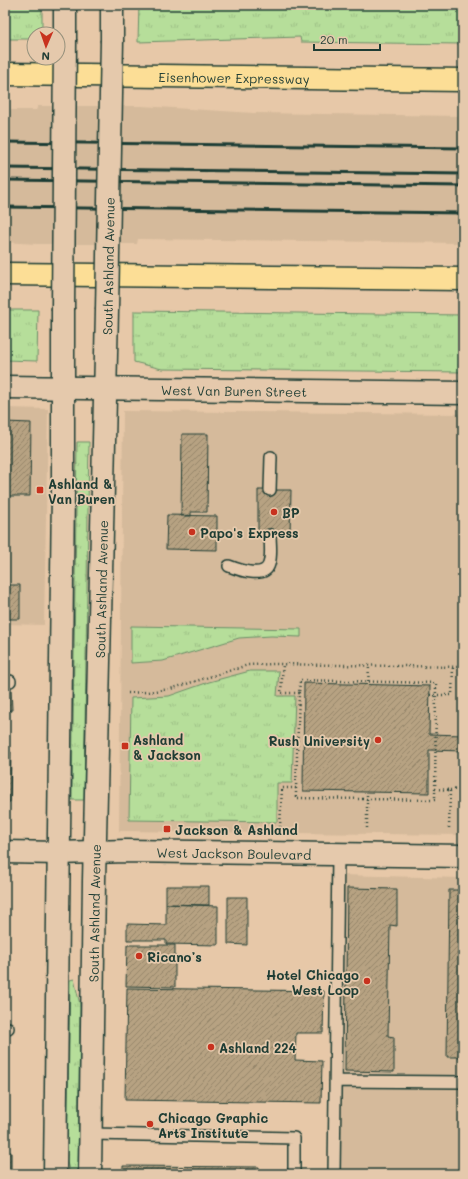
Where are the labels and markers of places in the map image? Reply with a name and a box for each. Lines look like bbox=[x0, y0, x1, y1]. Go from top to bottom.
place label: Ashland & Van Buren bbox=[48, 475, 115, 507]
marker: Ashland & Van Buren bbox=[35, 485, 45, 495]
place label: BP bbox=[282, 504, 300, 521]
marker: BP bbox=[269, 507, 279, 517]
place label: Papo's Express bbox=[200, 524, 299, 541]
marker: Papo's Express bbox=[187, 527, 197, 537]
place label: Ashland & Jackson bbox=[133, 731, 201, 763]
place label: Rush University bbox=[268, 732, 370, 750]
marker: Rush University bbox=[373, 735, 383, 745]
marker: Ashland & Jackson bbox=[120, 741, 130, 751]
place label: Jackson & Ashland bbox=[175, 821, 298, 838]
marker: Jackson & Ashland bbox=[162, 824, 172, 834]
place label: Ricano’s bbox=[147, 948, 202, 965]
marker: Ricano’s bbox=[134, 951, 144, 961]
place label: Hotel Chicago West Loop bbox=[266, 966, 359, 998]
marker: Hotel Chicago West Loop bbox=[362, 976, 372, 986]
place label: Ashland 224 bbox=[219, 1039, 297, 1056]
marker: Ashland 224 bbox=[206, 1042, 216, 1052]
place label: Chicago Graphic Arts Institute bbox=[158, 1109, 269, 1141]
marker: Chicago Graphic Arts Institute bbox=[145, 1119, 155, 1129]

